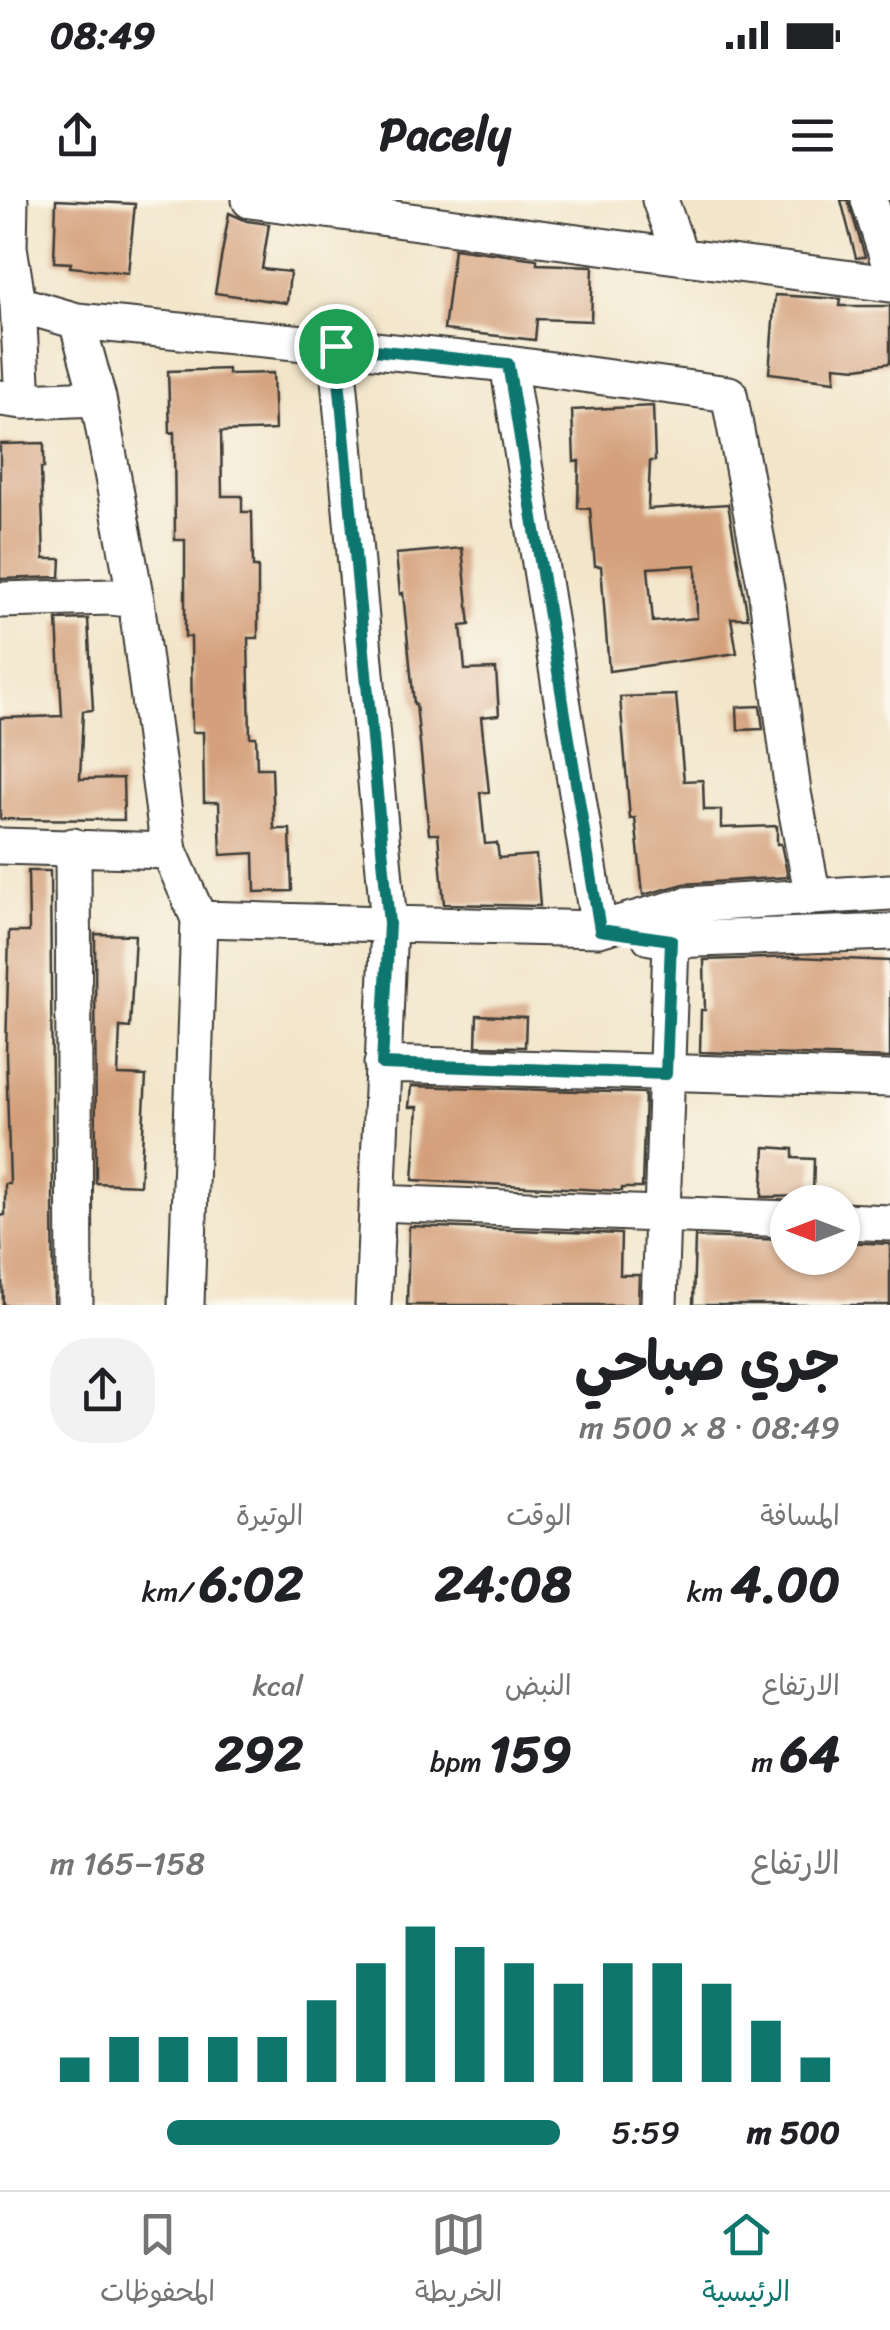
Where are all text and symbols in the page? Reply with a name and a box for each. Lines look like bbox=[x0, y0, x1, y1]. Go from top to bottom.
text: 08:49 bbox=[50, 2, 156, 69]
text: Pacely bbox=[379, 95, 511, 175]
icon: share bbox=[50, 108, 105, 163]
icon: menu bbox=[785, 108, 840, 163]
pin bbox=[294, 304, 379, 389]
icon: arrive bbox=[309, 319, 364, 374]
north arrow bbox=[770, 1185, 860, 1275]
map controls bbox=[770, 1185, 860, 1275]
text: جري صباحي bbox=[575, 1313, 840, 1410]
button: share bbox=[50, 1338, 155, 1443]
text: 08:49 · 8 × 500 m bbox=[579, 1399, 840, 1456]
text: الوتيرة bbox=[236, 1491, 303, 1540]
text: الوقت bbox=[506, 1491, 572, 1540]
text: المسافة bbox=[760, 1491, 840, 1540]
text: 6:02 bbox=[199, 1540, 303, 1629]
text: 24:08 bbox=[435, 1540, 572, 1629]
text: 4.00 bbox=[730, 1540, 840, 1629]
text: /km bbox=[142, 1567, 199, 1616]
text: km bbox=[687, 1567, 730, 1616]
text: kcal bbox=[252, 1661, 303, 1710]
text: النبض bbox=[505, 1661, 572, 1710]
text: الارتفاع bbox=[761, 1661, 840, 1710]
text: 292 bbox=[215, 1710, 303, 1799]
text: 159 bbox=[489, 1710, 572, 1799]
text: 64 bbox=[780, 1710, 840, 1799]
text: bpm bbox=[430, 1737, 489, 1786]
text: m bbox=[752, 1737, 780, 1786]
text: 158–165 m bbox=[50, 1835, 205, 1892]
text: الارتفاع bbox=[750, 1835, 840, 1892]
text: 5:59 bbox=[612, 2104, 680, 2161]
text: 500 m bbox=[747, 2104, 840, 2161]
tab: المحفوظات bbox=[100, 2207, 215, 2316]
tab: الخريطة bbox=[415, 2207, 502, 2316]
tab: الرئيسية bbox=[702, 2207, 790, 2316]

